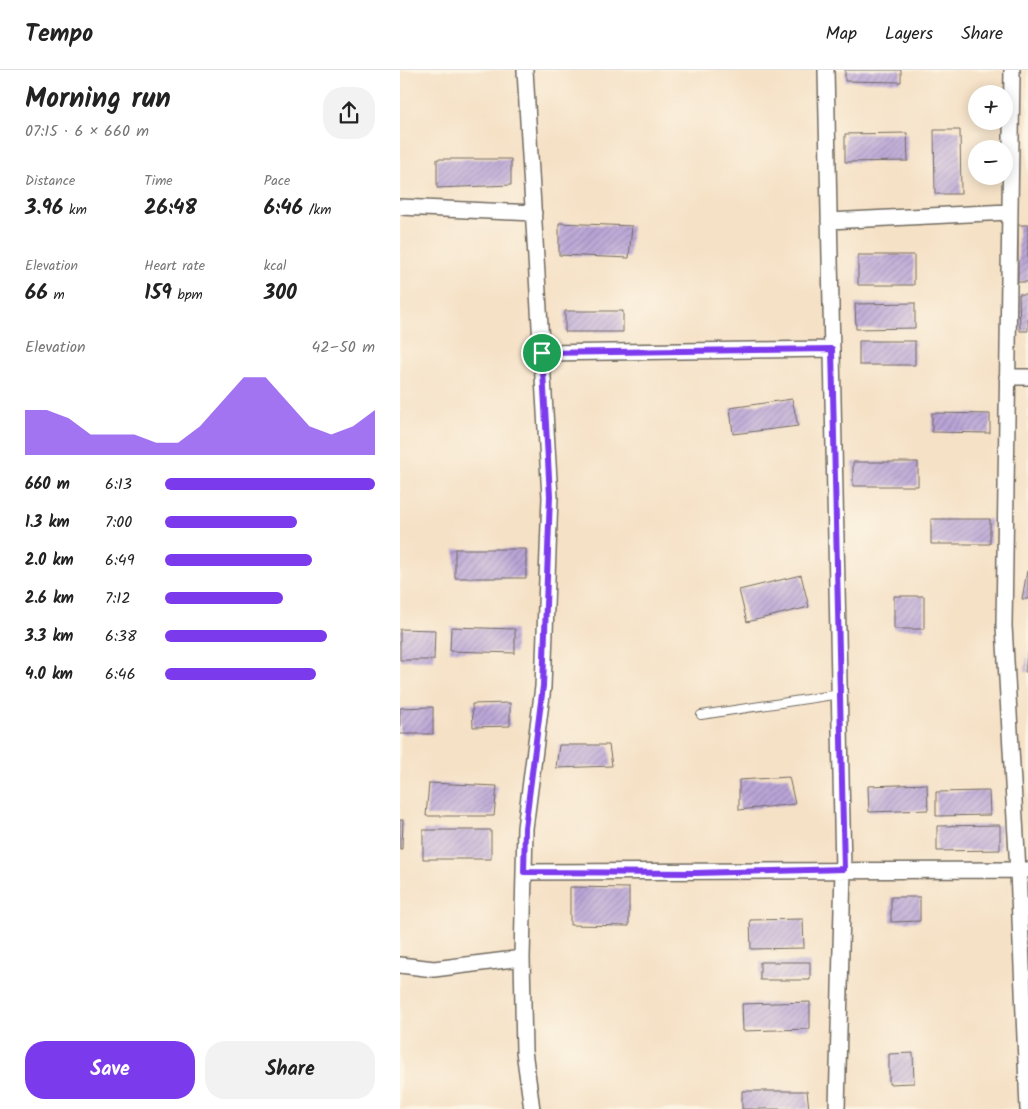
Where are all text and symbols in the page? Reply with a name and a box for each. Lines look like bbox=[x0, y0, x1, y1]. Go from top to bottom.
text: Tempo bbox=[25, 15, 93, 54]
text: Map bbox=[826, 20, 857, 49]
text: Layers bbox=[885, 20, 933, 49]
text: Share bbox=[961, 20, 1003, 49]
text: Morning run bbox=[25, 77, 171, 122]
map controls bbox=[968, 85, 1013, 185]
button: + bbox=[968, 85, 1013, 130]
button: share bbox=[323, 87, 375, 139]
text: 07:15 · 6 × 660 m bbox=[25, 119, 149, 144]
button: − bbox=[968, 140, 1013, 185]
text: Distance bbox=[25, 170, 75, 192]
text: Time bbox=[144, 170, 173, 192]
text: Pace bbox=[264, 170, 290, 192]
text: 3.96 bbox=[25, 192, 63, 225]
text: 26:48 bbox=[144, 192, 197, 225]
text: 6:46 bbox=[264, 192, 303, 225]
text: km bbox=[63, 199, 87, 221]
text: /km bbox=[303, 199, 331, 221]
text: Elevation bbox=[25, 255, 78, 277]
text: Heart rate bbox=[144, 255, 205, 277]
text: kcal bbox=[264, 255, 286, 277]
text: 66 bbox=[25, 277, 48, 310]
text: 159 bbox=[144, 277, 172, 310]
text: 300 bbox=[264, 277, 297, 310]
text: m bbox=[48, 284, 65, 306]
text: bpm bbox=[172, 284, 203, 306]
pin bbox=[521, 332, 563, 374]
text: Elevation bbox=[25, 335, 86, 360]
text: 42–50 m bbox=[311, 335, 375, 360]
icon: arrive bbox=[528, 339, 556, 367]
text: 660 m bbox=[25, 472, 70, 497]
text: 6:13 bbox=[105, 472, 132, 497]
text: 1.3 km bbox=[25, 510, 70, 535]
text: 7:00 bbox=[105, 510, 132, 535]
text: 2.0 km bbox=[25, 548, 73, 573]
text: 6:49 bbox=[105, 548, 134, 573]
text: 2.6 km bbox=[25, 586, 74, 611]
text: 7:12 bbox=[105, 586, 131, 611]
text: 3.3 km bbox=[25, 624, 73, 649]
text: 6:38 bbox=[105, 624, 137, 649]
text: 4.0 km bbox=[25, 662, 73, 687]
text: 6:46 bbox=[105, 662, 136, 687]
button: Save bbox=[25, 1041, 195, 1099]
button: Share bbox=[205, 1041, 375, 1099]

